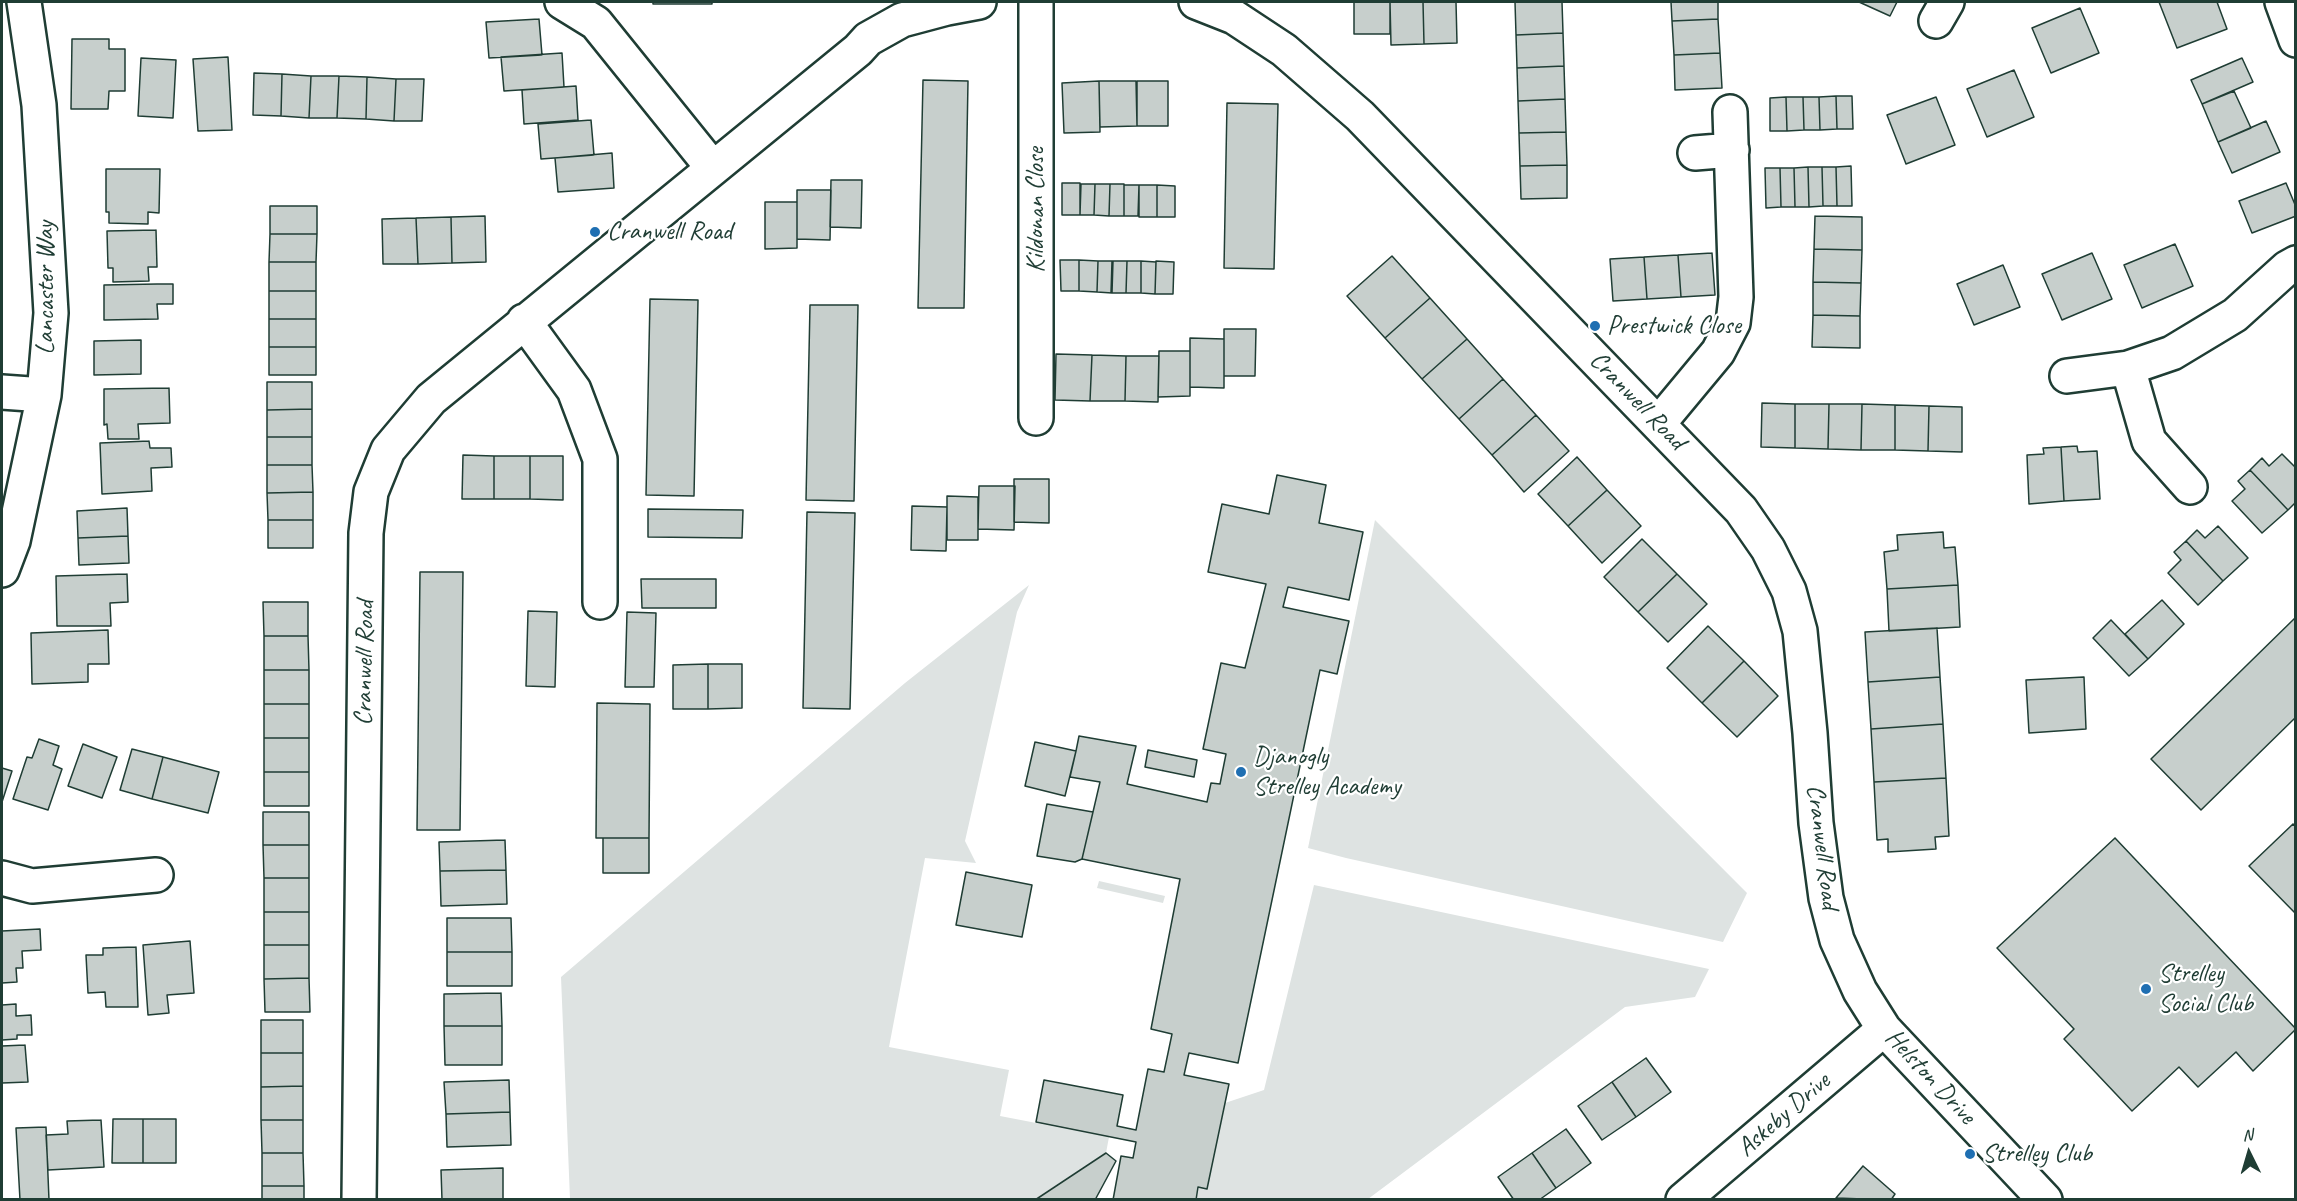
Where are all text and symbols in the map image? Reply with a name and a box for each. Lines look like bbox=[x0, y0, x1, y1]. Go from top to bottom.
street label: Kildonan Close bbox=[1020, 147, 1052, 273]
place label: Cranwell Road bbox=[607, 216, 732, 248]
street label: Lancaster Way bbox=[30, 221, 62, 355]
marker: Cranwell Road bbox=[588, 225, 602, 239]
place label: Prestwick Close bbox=[1607, 310, 1741, 342]
marker: Prestwick Close bbox=[1588, 319, 1602, 333]
street label: Cranwell Road bbox=[1582, 345, 1692, 457]
street label: Cranwell Road bbox=[348, 600, 382, 726]
place label: Djanogly Strelley Academy bbox=[1253, 741, 1401, 802]
marker: Djanogly Strelley Academy bbox=[1234, 765, 1248, 779]
street label: Cranwell Road bbox=[1799, 783, 1845, 911]
place label: Strelley Social Club bbox=[2158, 958, 2253, 1020]
marker: Strelley Social Club bbox=[2139, 982, 2153, 996]
street label: Helston Drive bbox=[1878, 1023, 1982, 1131]
street label: Askeby Drive bbox=[1731, 1066, 1837, 1164]
north arrow bbox=[2219, 1123, 2279, 1183]
text: N bbox=[2242, 1125, 2253, 1145]
place label: Strelley Club bbox=[1982, 1138, 2092, 1170]
marker: Strelley Club bbox=[1963, 1147, 1977, 1161]

